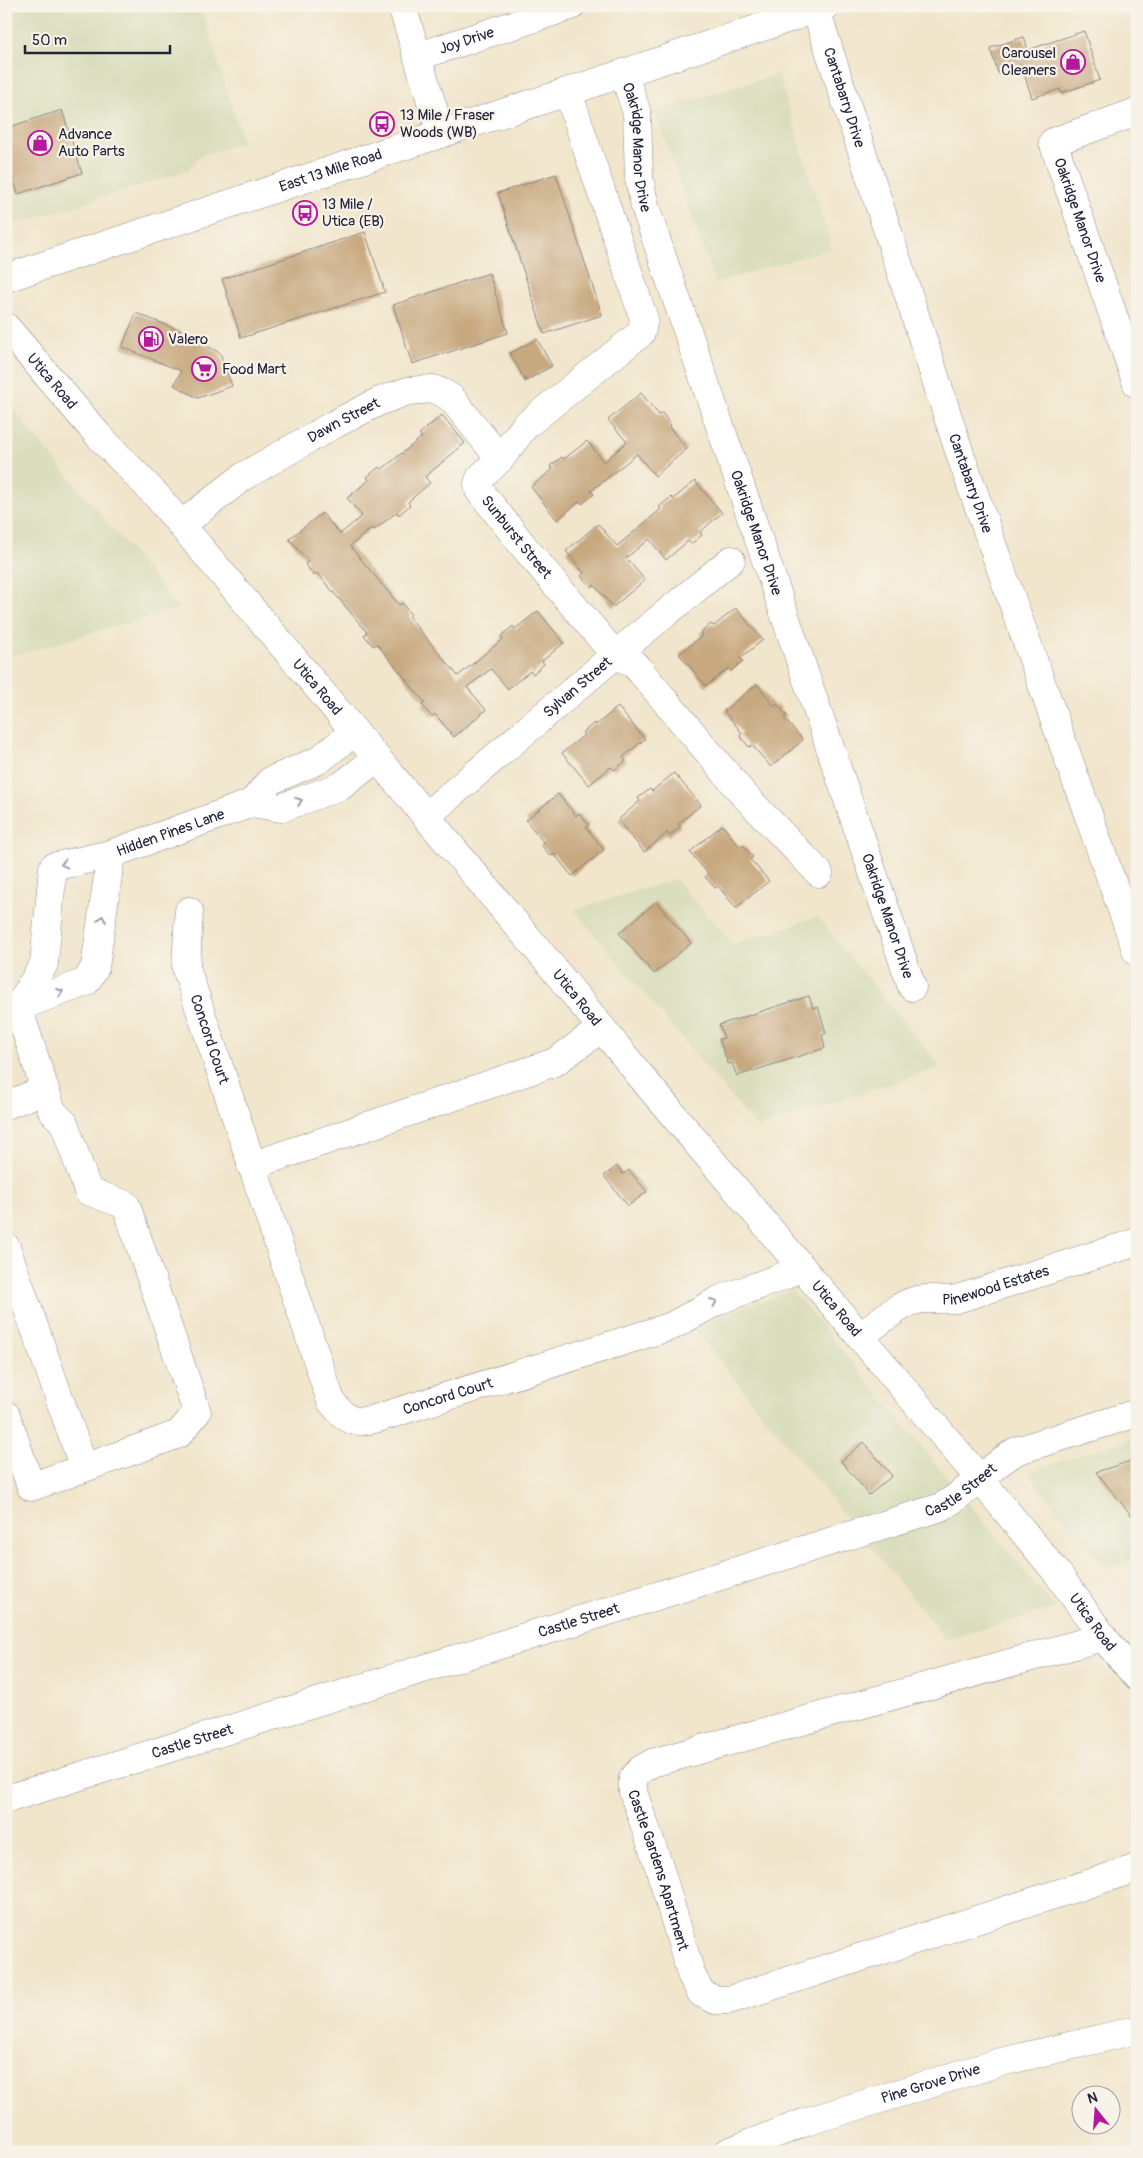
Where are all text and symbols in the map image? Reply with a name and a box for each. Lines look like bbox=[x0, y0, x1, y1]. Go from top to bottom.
scale bar bbox=[25, 22, 170, 54]
street label: Joy Drive bbox=[436, 22, 497, 58]
text: 50 m bbox=[32, 31, 67, 50]
place label: Carousel Cleaners bbox=[1001, 44, 1056, 80]
street label: Cantabarry Drive bbox=[819, 45, 870, 150]
shop icon: Carousel Cleaners bbox=[1060, 49, 1086, 75]
street label: Oakridge Manor Drive bbox=[618, 80, 656, 215]
place label: 13 Mile / Fraser Woods (WB) bbox=[400, 106, 495, 142]
bus stop icon: 13 Mile / Fraser Woods (WB) bbox=[369, 111, 395, 137]
place label: Advance Auto Parts bbox=[58, 125, 125, 161]
shop icon: Advance Auto Parts bbox=[27, 130, 53, 156]
street label: East 13 Mile Road bbox=[277, 144, 384, 196]
street label: Oakridge Manor Drive bbox=[1050, 155, 1111, 286]
place label: 13 Mile / Utica (EB) bbox=[322, 195, 385, 231]
bus stop icon: 13 Mile / Utica (EB) bbox=[292, 200, 318, 226]
fuel station icon: Valero bbox=[138, 326, 164, 352]
place label: Valero bbox=[168, 330, 208, 349]
street label: Utica Road bbox=[23, 349, 81, 413]
supermarket icon: Food Mart bbox=[191, 356, 217, 382]
place label: Food Mart bbox=[222, 360, 287, 379]
street label: Dawn Street bbox=[304, 393, 384, 447]
street label: Cantabarry Drive bbox=[945, 431, 997, 536]
street label: Oakridge Manor Drive bbox=[726, 468, 787, 598]
street label: Sunburst Street bbox=[477, 491, 557, 583]
street label: Sylvan Street bbox=[539, 652, 617, 722]
street label: Utica Road bbox=[288, 655, 346, 719]
one-way arrow bbox=[295, 797, 303, 807]
street label: Hidden Pines Lane bbox=[114, 804, 228, 861]
street label: Oakridge Manor Drive bbox=[857, 851, 918, 982]
one-way arrow bbox=[59, 858, 68, 869]
one-way arrow bbox=[96, 915, 107, 923]
street label: Utica Road bbox=[548, 965, 606, 1030]
one-way arrow bbox=[55, 988, 64, 998]
street label: Concord Court bbox=[186, 992, 234, 1087]
street label: Pinewood Estates bbox=[942, 1261, 1052, 1309]
street label: Utica Road bbox=[807, 1277, 865, 1341]
one-way arrow bbox=[709, 1298, 718, 1308]
street label: Concord Court bbox=[400, 1373, 496, 1419]
street label: Castle Street bbox=[922, 1458, 1001, 1521]
street label: Utica Road bbox=[1065, 1589, 1120, 1655]
street label: Castle Street bbox=[536, 1598, 623, 1642]
street label: Castle Street bbox=[149, 1719, 236, 1763]
street label: Castle Gardens Apartment bbox=[623, 1787, 693, 1954]
street label: Pine Grove Drive bbox=[879, 2059, 983, 2108]
north arrow bbox=[1070, 2086, 1120, 2136]
text: N bbox=[1085, 2089, 1099, 2108]

